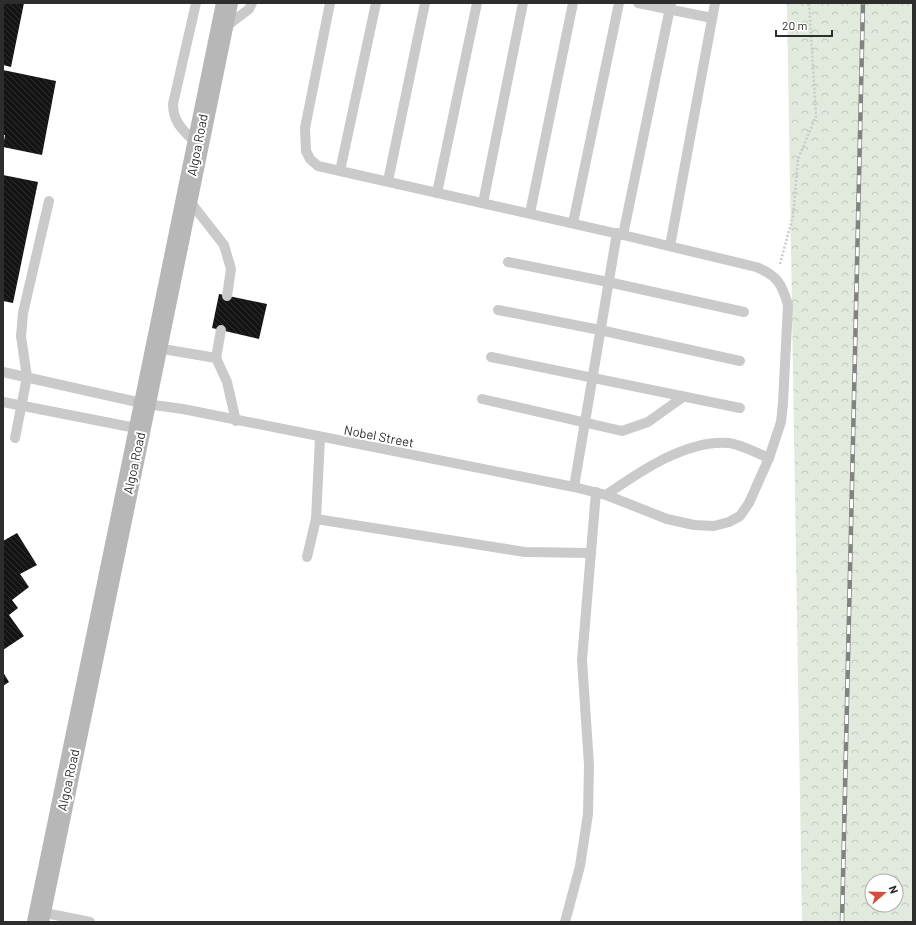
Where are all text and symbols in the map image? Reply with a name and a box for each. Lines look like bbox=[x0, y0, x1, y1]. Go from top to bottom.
scale bar bbox=[776, 12, 832, 38]
text: 20 m bbox=[782, 18, 808, 32]
street label: Algoa Road bbox=[183, 113, 211, 177]
street label: Nobel Street bbox=[343, 421, 415, 451]
street label: Algoa Road bbox=[120, 431, 148, 495]
street label: Algoa Road bbox=[54, 748, 82, 812]
north arrow bbox=[864, 873, 904, 913]
text: N bbox=[887, 884, 901, 895]

